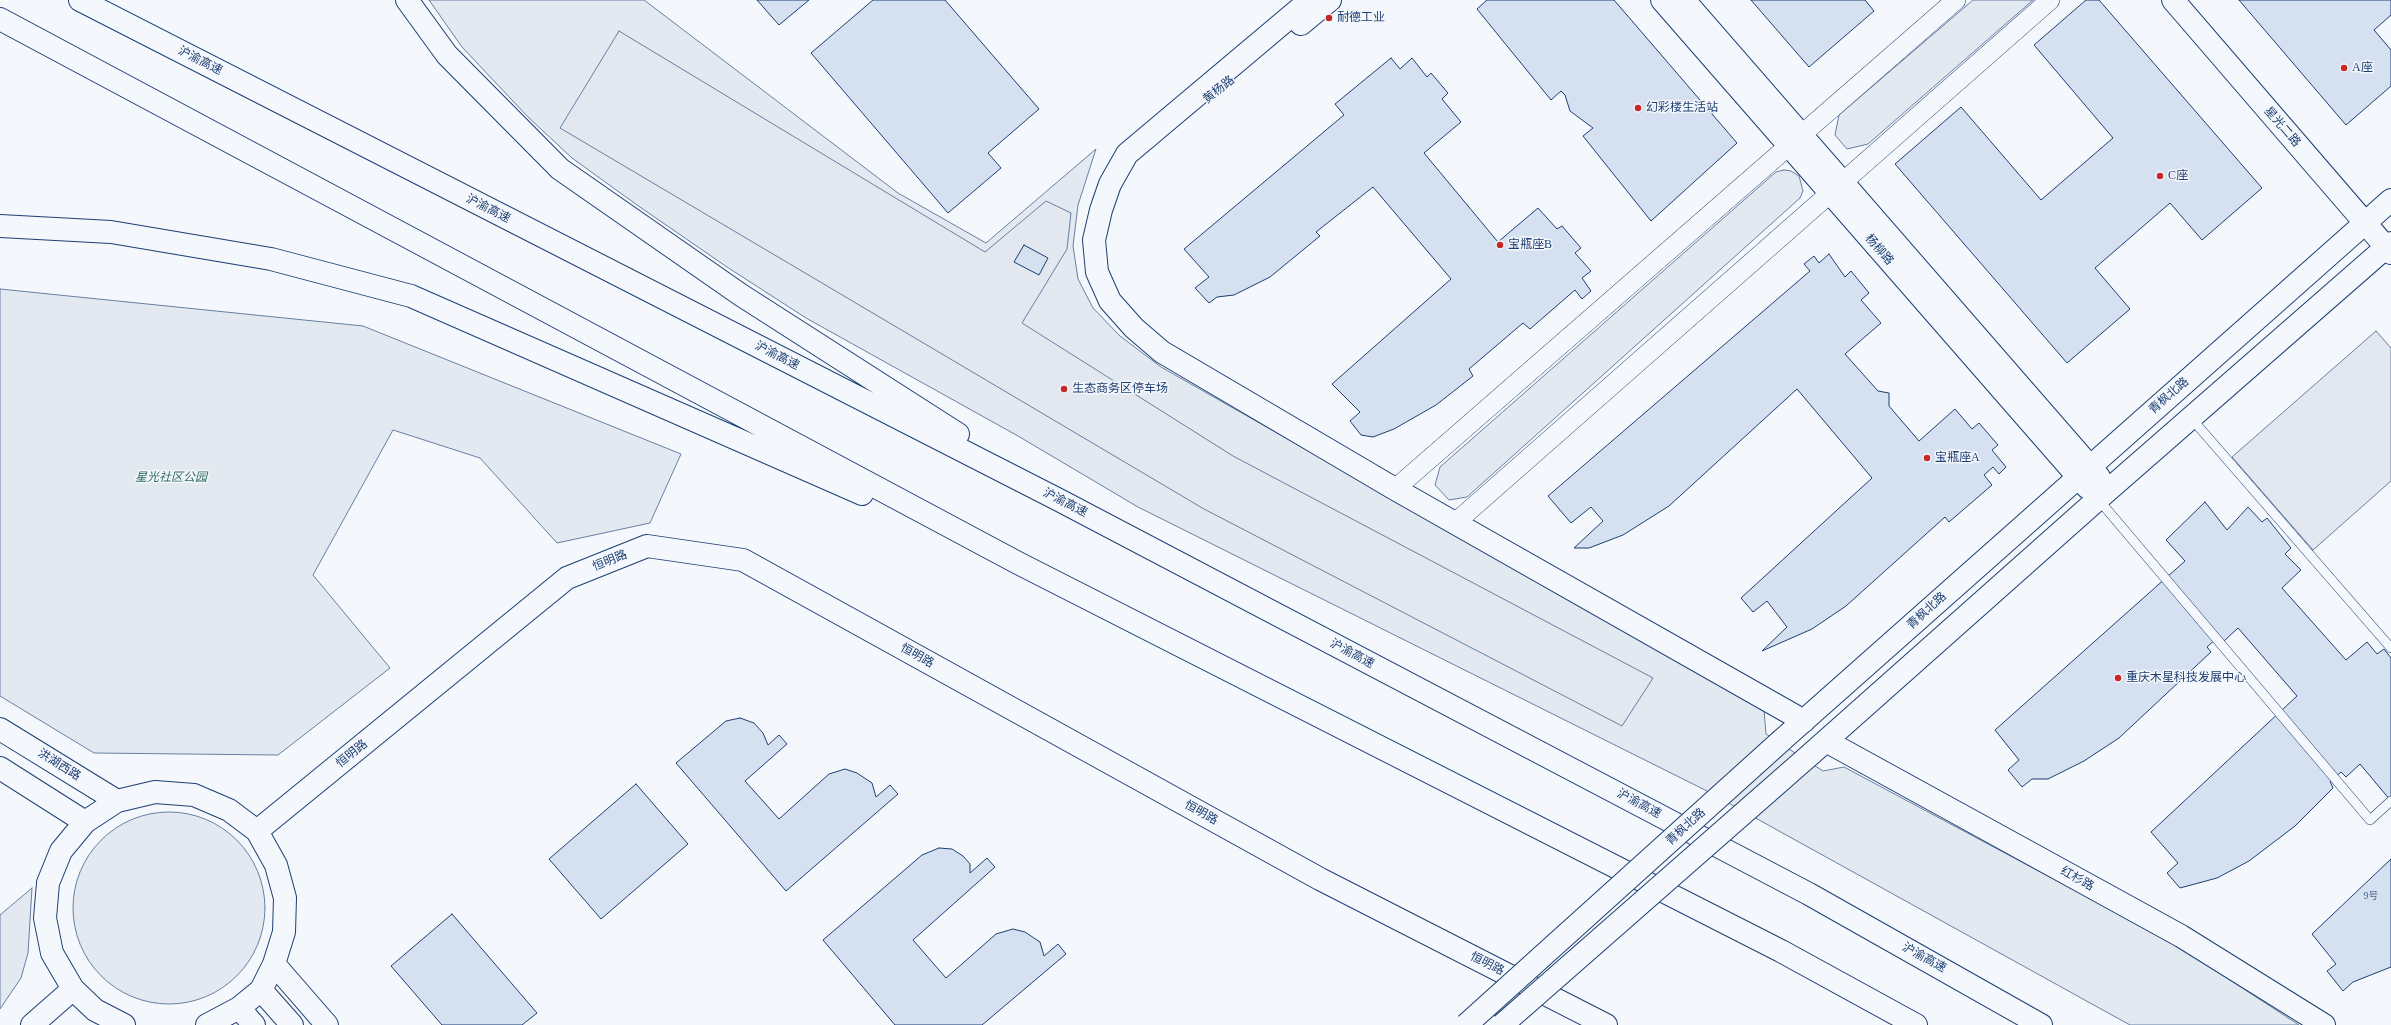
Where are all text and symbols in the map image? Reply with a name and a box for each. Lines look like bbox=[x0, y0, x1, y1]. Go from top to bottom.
place label: 耐德工业 bbox=[1337, 11, 1385, 25]
marker: 耐德工业 bbox=[1324, 13, 1334, 23]
street label: 沪渝高速 bbox=[175, 44, 225, 78]
place label: A座 bbox=[2352, 61, 2373, 75]
marker: A座 bbox=[2339, 63, 2349, 73]
street label: 黄杨路 bbox=[1200, 73, 1238, 107]
place label: 幻彩楼生活站 bbox=[1646, 101, 1718, 115]
marker: 幻彩楼生活站 bbox=[1633, 103, 1643, 113]
street label: 星光二路 bbox=[2261, 104, 2303, 150]
place label: C座 bbox=[2168, 169, 2188, 183]
marker: C座 bbox=[2155, 171, 2165, 181]
street label: 沪渝高速 bbox=[463, 192, 513, 226]
street label: 杨柳路 bbox=[1862, 232, 1896, 268]
place label: 宝瓶座B bbox=[1508, 238, 1552, 252]
marker: 宝瓶座B bbox=[1495, 240, 1505, 250]
street label: 沪渝高速 bbox=[752, 339, 802, 373]
street label: 青枫北路 bbox=[2146, 375, 2192, 417]
place label: 生态商务区停车场 bbox=[1072, 382, 1168, 396]
marker: 生态商务区停车场 bbox=[1059, 384, 1069, 394]
place label: 宝瓶座A bbox=[1935, 451, 1980, 465]
marker: 宝瓶座A bbox=[1922, 453, 1932, 463]
park label: 星光社区公园 bbox=[135, 471, 207, 485]
street label: 沪渝高速 bbox=[1040, 486, 1090, 520]
street label: 恒明路 bbox=[591, 548, 629, 574]
street label: 青枫北路 bbox=[1904, 590, 1950, 632]
street label: 沪渝高速 bbox=[1327, 636, 1377, 672]
street label: 恒明路 bbox=[898, 641, 936, 671]
place label: 重庆木星科技发展中心 bbox=[2126, 671, 2246, 685]
marker: 重庆木星科技发展中心 bbox=[2113, 673, 2123, 683]
street label: 恒明路 bbox=[333, 737, 371, 771]
street label: 洪湖西路 bbox=[35, 746, 83, 784]
street label: 沪渝高速 bbox=[1614, 786, 1664, 822]
street label: 恒明路 bbox=[1182, 798, 1220, 828]
street label: 青枫北路 bbox=[1663, 806, 1709, 848]
street label: 红杉路 bbox=[2058, 864, 2096, 894]
house number: 9号 bbox=[2364, 890, 2378, 902]
street label: 沪渝高速 bbox=[1900, 940, 1948, 976]
street label: 恒明路 bbox=[1468, 949, 1506, 979]

